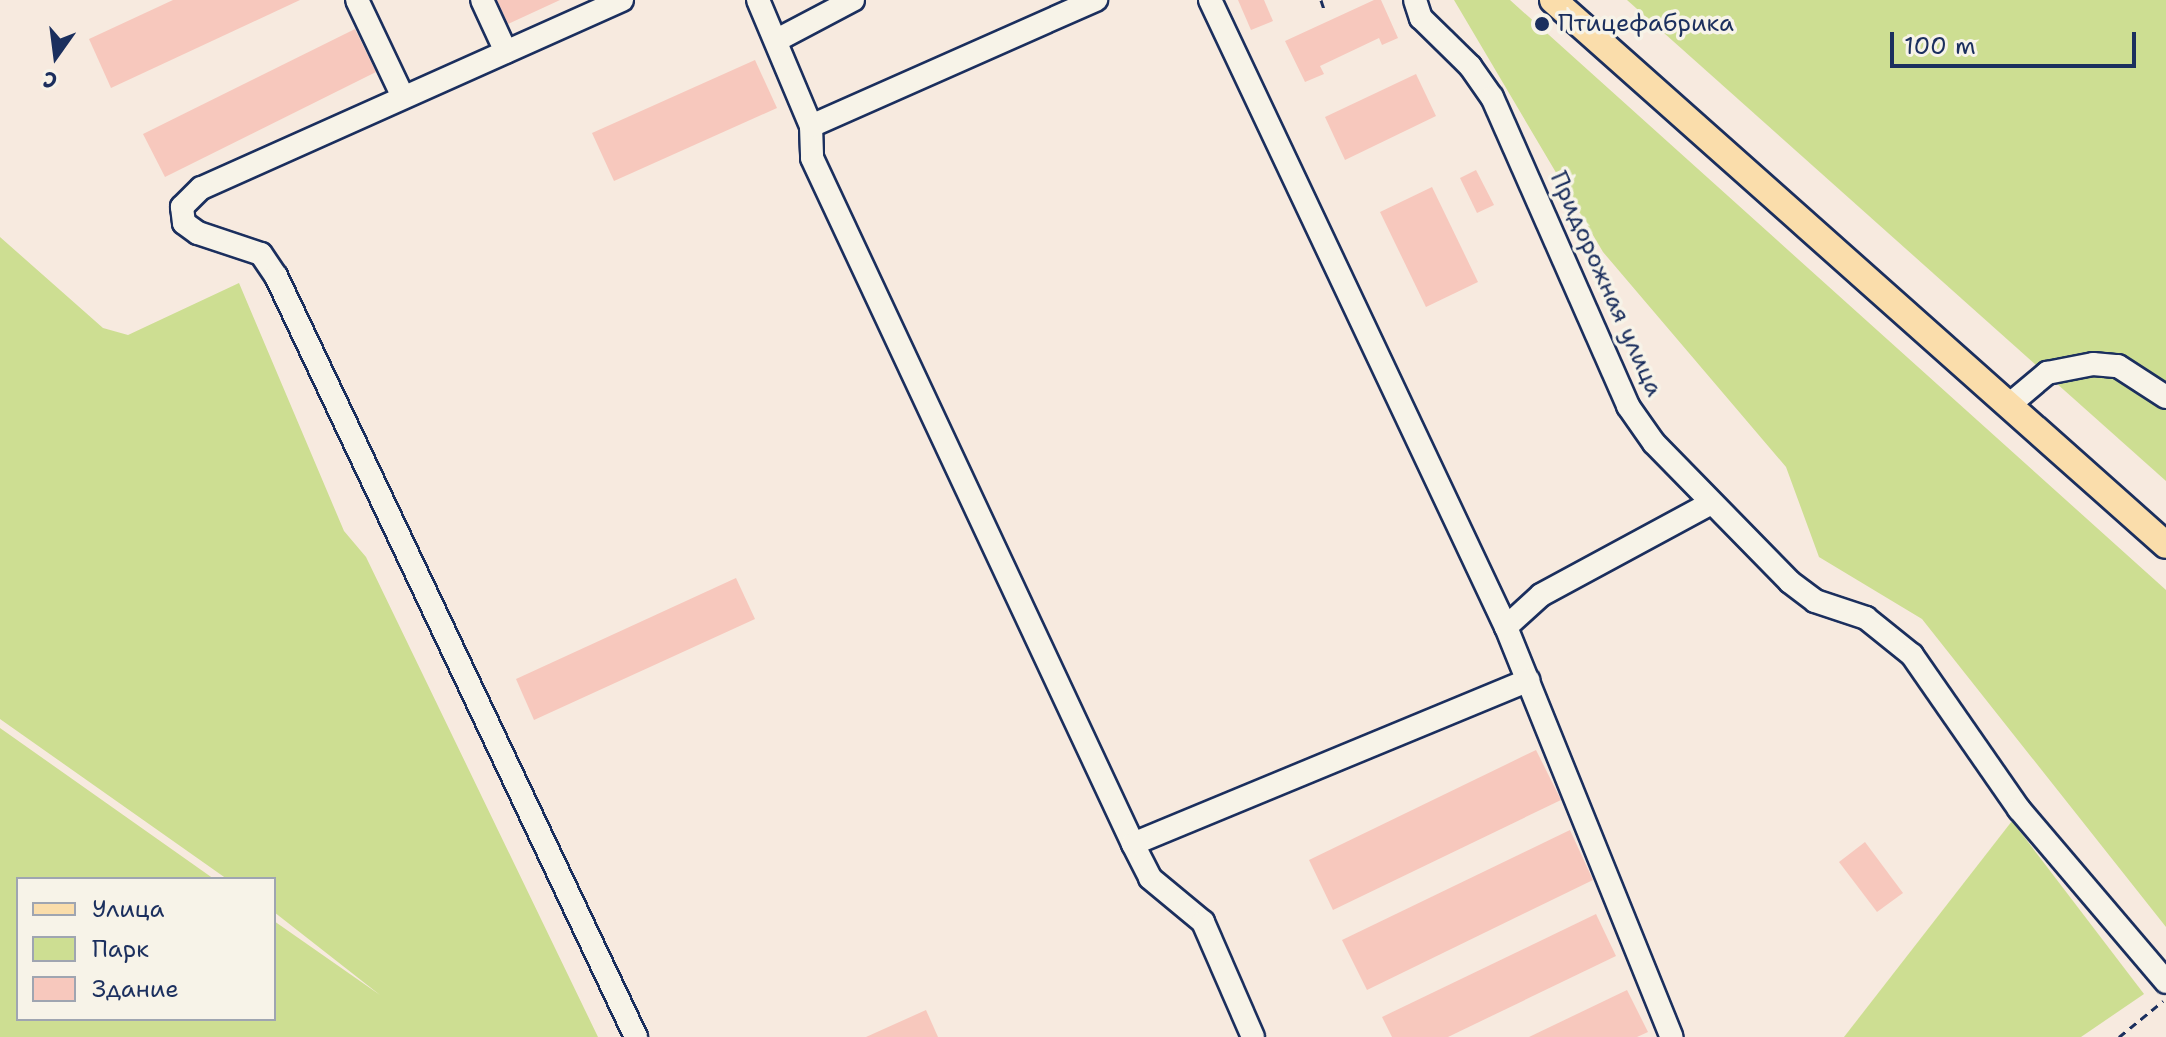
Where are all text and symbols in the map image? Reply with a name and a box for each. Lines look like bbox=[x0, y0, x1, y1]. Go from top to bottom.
place label: Птицефабрика bbox=[1558, 10, 1734, 38]
marker: Птицефабрика bbox=[1533, 15, 1551, 33]
north arrow bbox=[16, 16, 96, 96]
scale bar bbox=[1894, 16, 2140, 66]
text: 100 m bbox=[1904, 30, 1976, 62]
text: С bbox=[40, 64, 60, 95]
street label: Придорожная улица bbox=[1543, 167, 1669, 401]
legend bbox=[16, 877, 276, 1021]
text: Улица bbox=[92, 893, 165, 925]
text: Парк bbox=[92, 933, 149, 965]
text: Здание bbox=[92, 973, 179, 1005]

